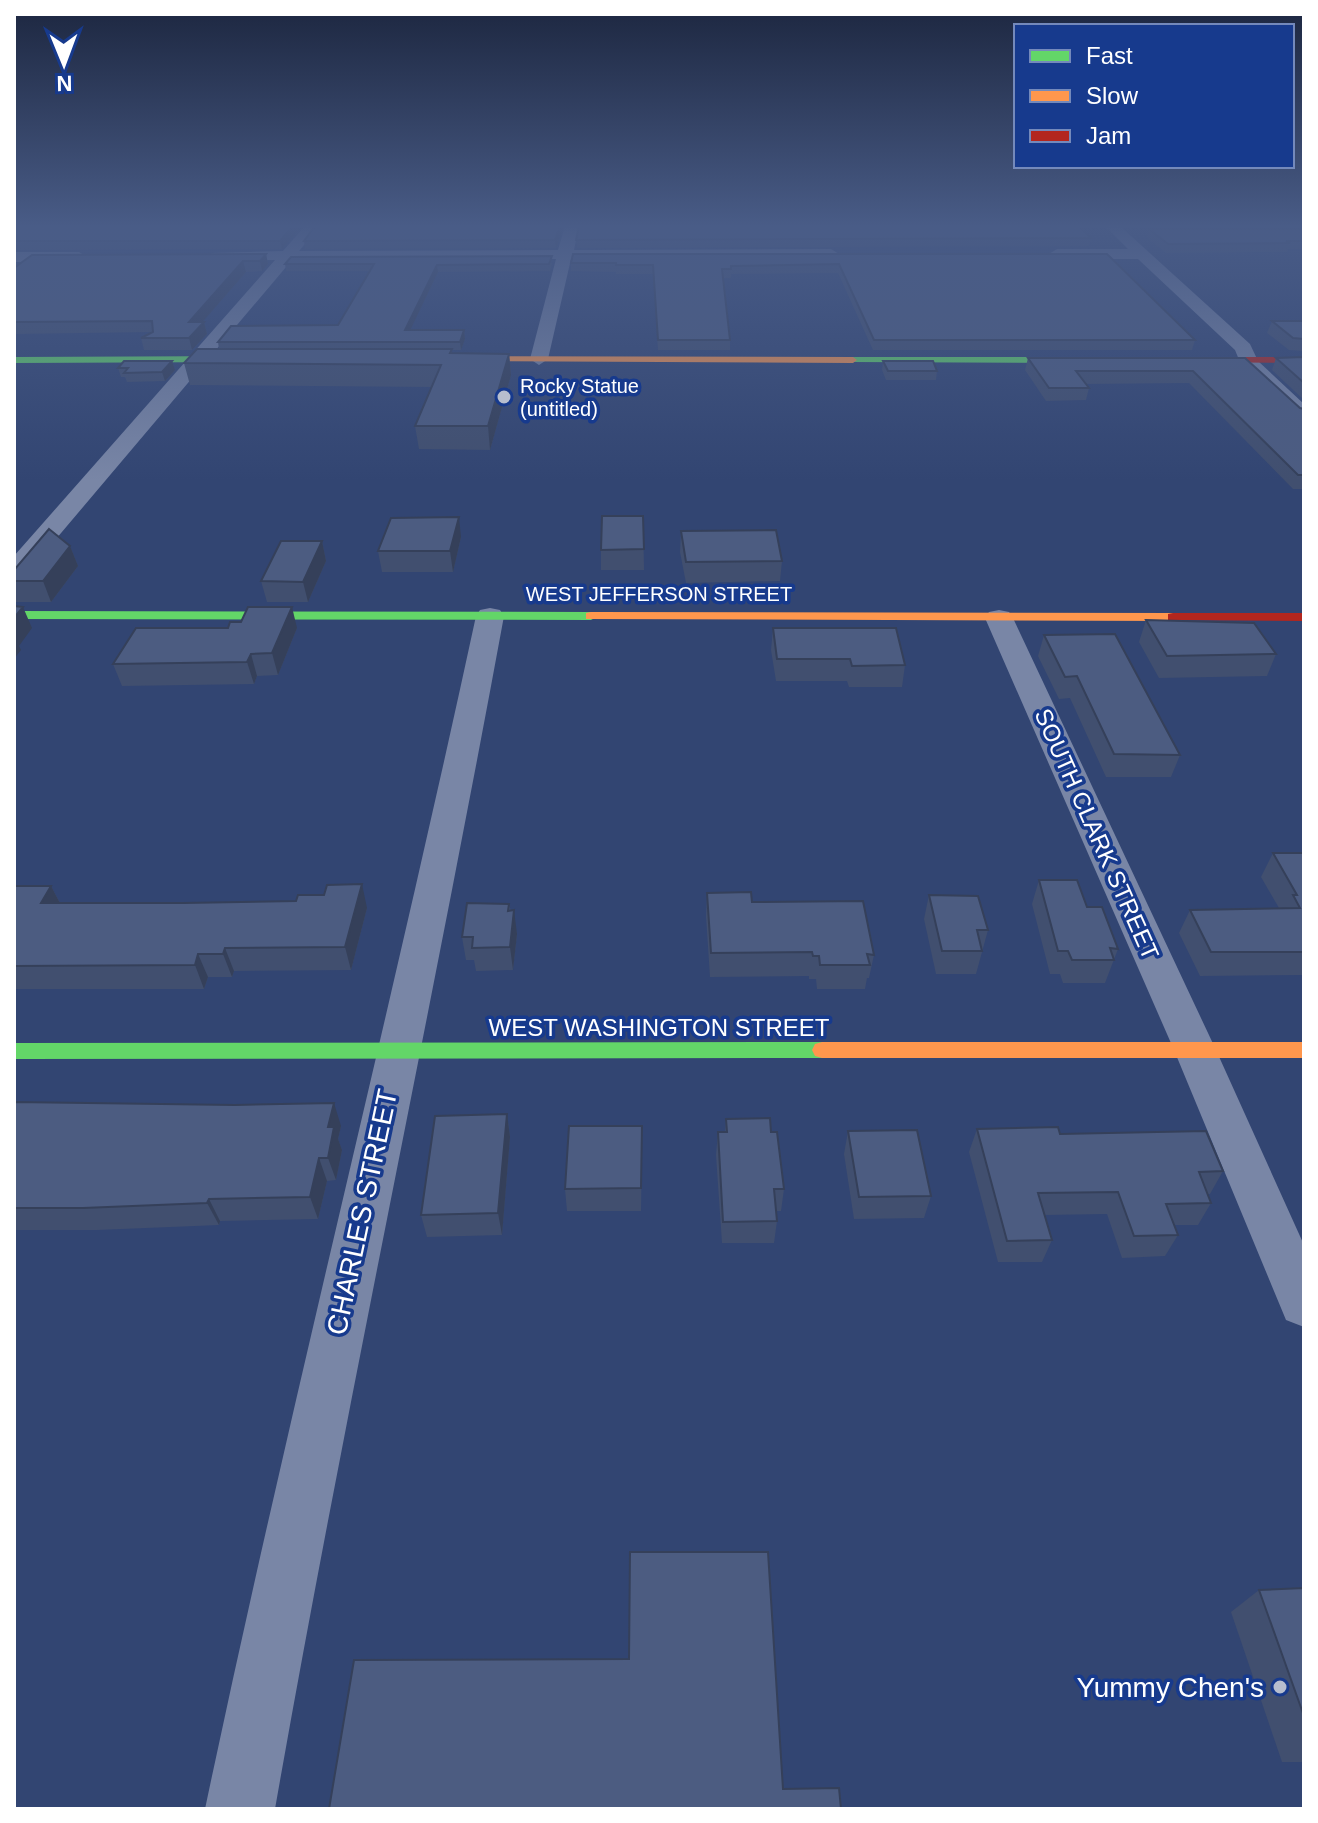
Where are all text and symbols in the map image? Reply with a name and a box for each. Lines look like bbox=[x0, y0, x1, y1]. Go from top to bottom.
north arrow bbox=[24, 24, 104, 104]
legend bbox=[1014, 24, 1294, 168]
text: Fast bbox=[1086, 42, 1133, 69]
text: N bbox=[56, 71, 73, 96]
text: Slow bbox=[1086, 82, 1139, 109]
text: Jam bbox=[1086, 122, 1131, 149]
place label: Rocky Statue (untitled) bbox=[520, 375, 639, 420]
marker: Rocky Statue (untitled) bbox=[495, 388, 513, 406]
street label: WEST JEFFERSON STREET bbox=[526, 583, 792, 605]
street label: SOUTH CLARK STREET bbox=[1029, 704, 1165, 964]
street label: WEST WASHINGTON STREET bbox=[489, 1014, 830, 1041]
street label: CHARLES STREET bbox=[321, 1086, 403, 1338]
place label: Yummy Chen's bbox=[1077, 1672, 1264, 1703]
marker: Yummy Chen's bbox=[1271, 1678, 1289, 1696]

